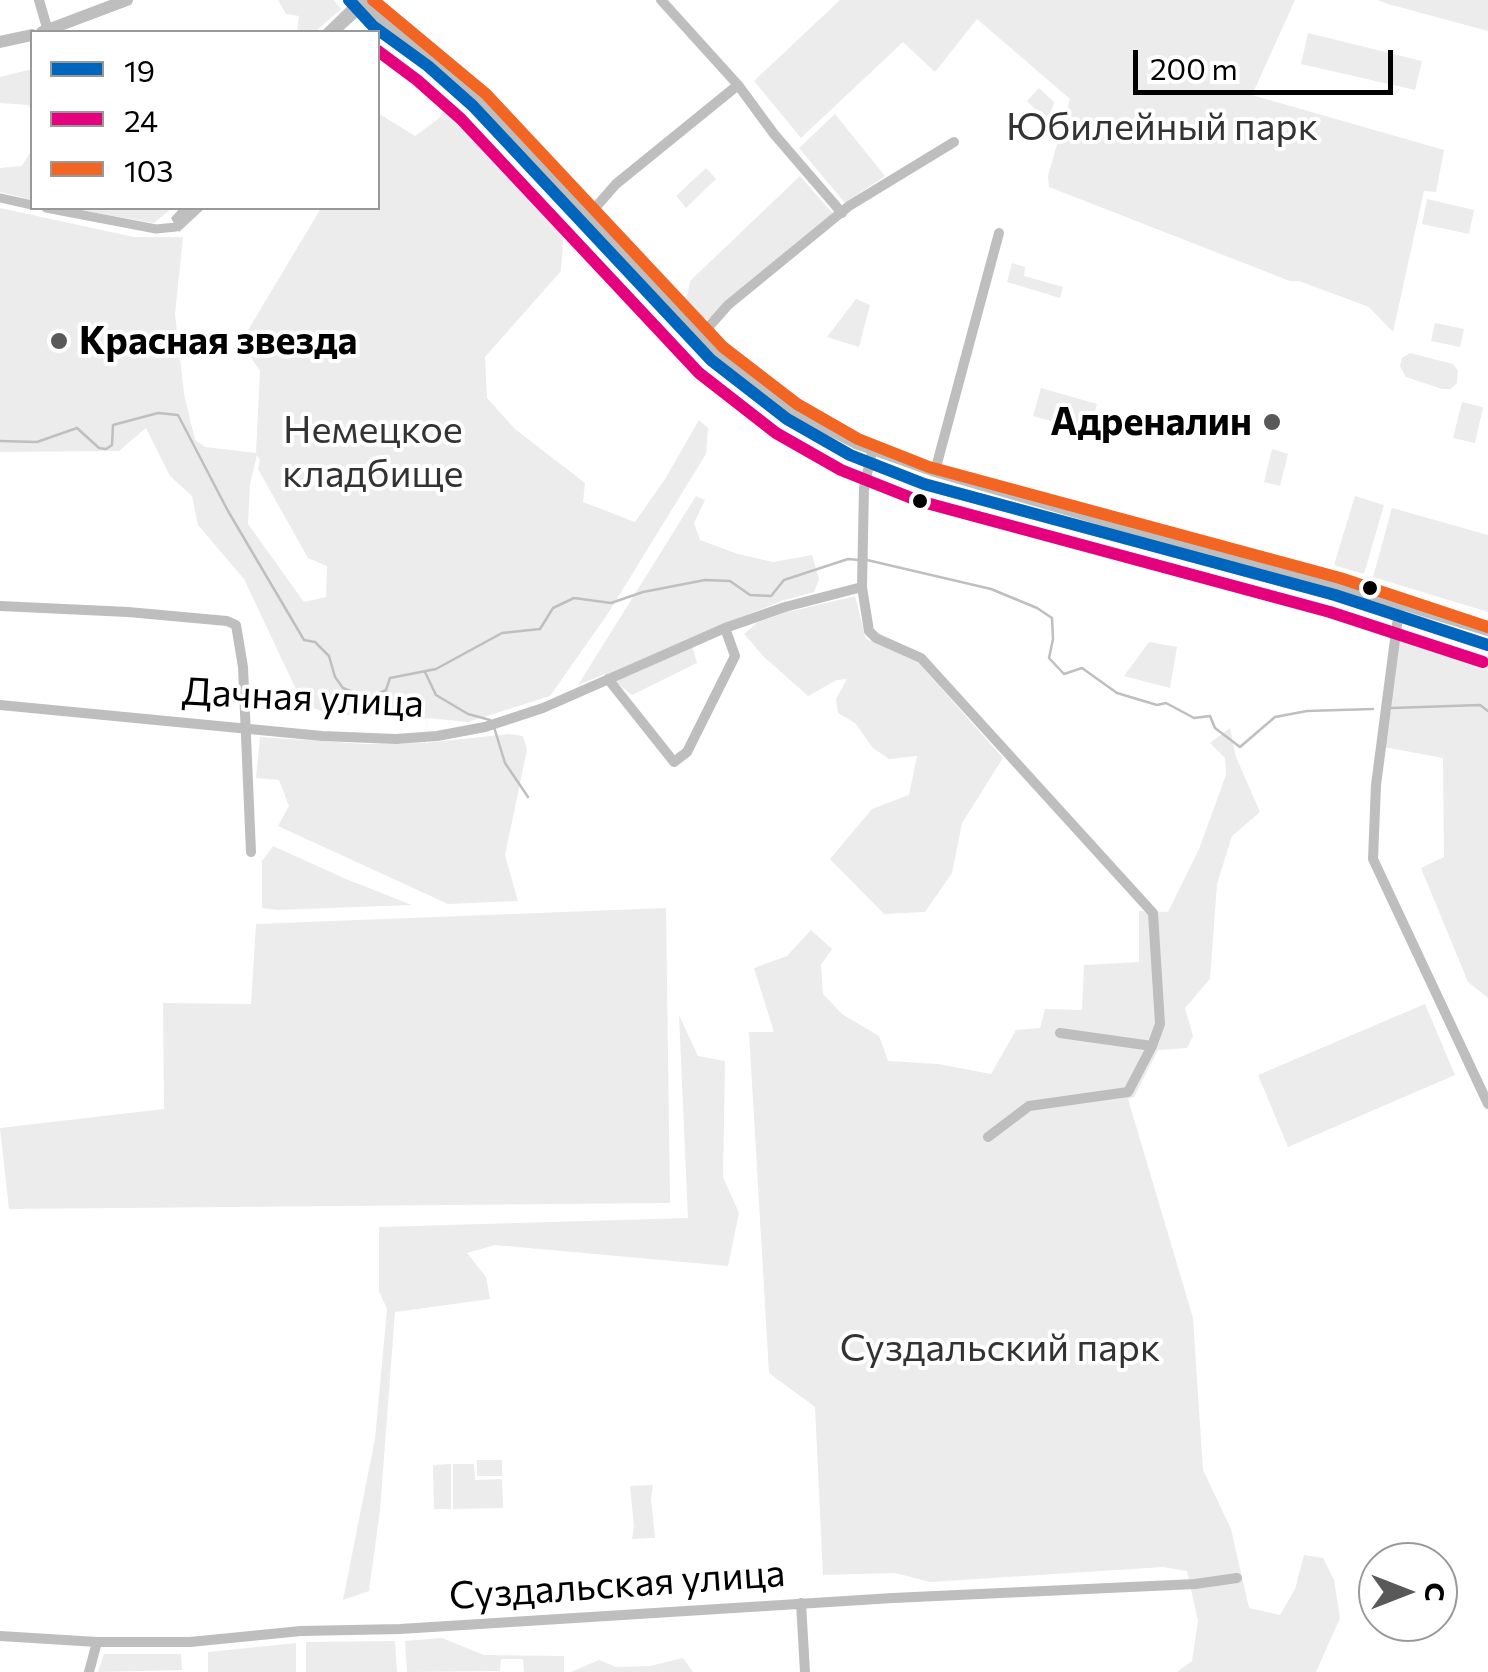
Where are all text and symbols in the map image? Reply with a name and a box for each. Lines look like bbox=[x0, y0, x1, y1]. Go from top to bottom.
legend bbox=[30, 30, 380, 210]
scale bar bbox=[1138, 30, 1398, 92]
text: 200 m bbox=[1150, 49, 1238, 86]
text: 19 bbox=[124, 51, 155, 88]
text: 24 bbox=[124, 101, 158, 138]
park label: Юбилейный парк bbox=[1006, 104, 1318, 150]
text: 103 bbox=[124, 151, 173, 188]
place label: Красная звезда bbox=[79, 318, 357, 364]
marker: Красная звезда bbox=[48, 330, 70, 352]
place label: Адреналин bbox=[1050, 399, 1252, 445]
park label: Немецкое кладбище bbox=[282, 407, 464, 496]
marker: Адреналин bbox=[1261, 411, 1283, 433]
unlabelled marker bbox=[910, 491, 930, 511]
unlabelled marker bbox=[1360, 578, 1380, 598]
street label: Дачная улица bbox=[181, 669, 425, 727]
park label: Суздальский парк bbox=[840, 1325, 1160, 1371]
north arrow bbox=[1358, 1542, 1458, 1642]
street label: Суздальская улица bbox=[447, 1551, 787, 1619]
text: С bbox=[1419, 1582, 1453, 1602]

